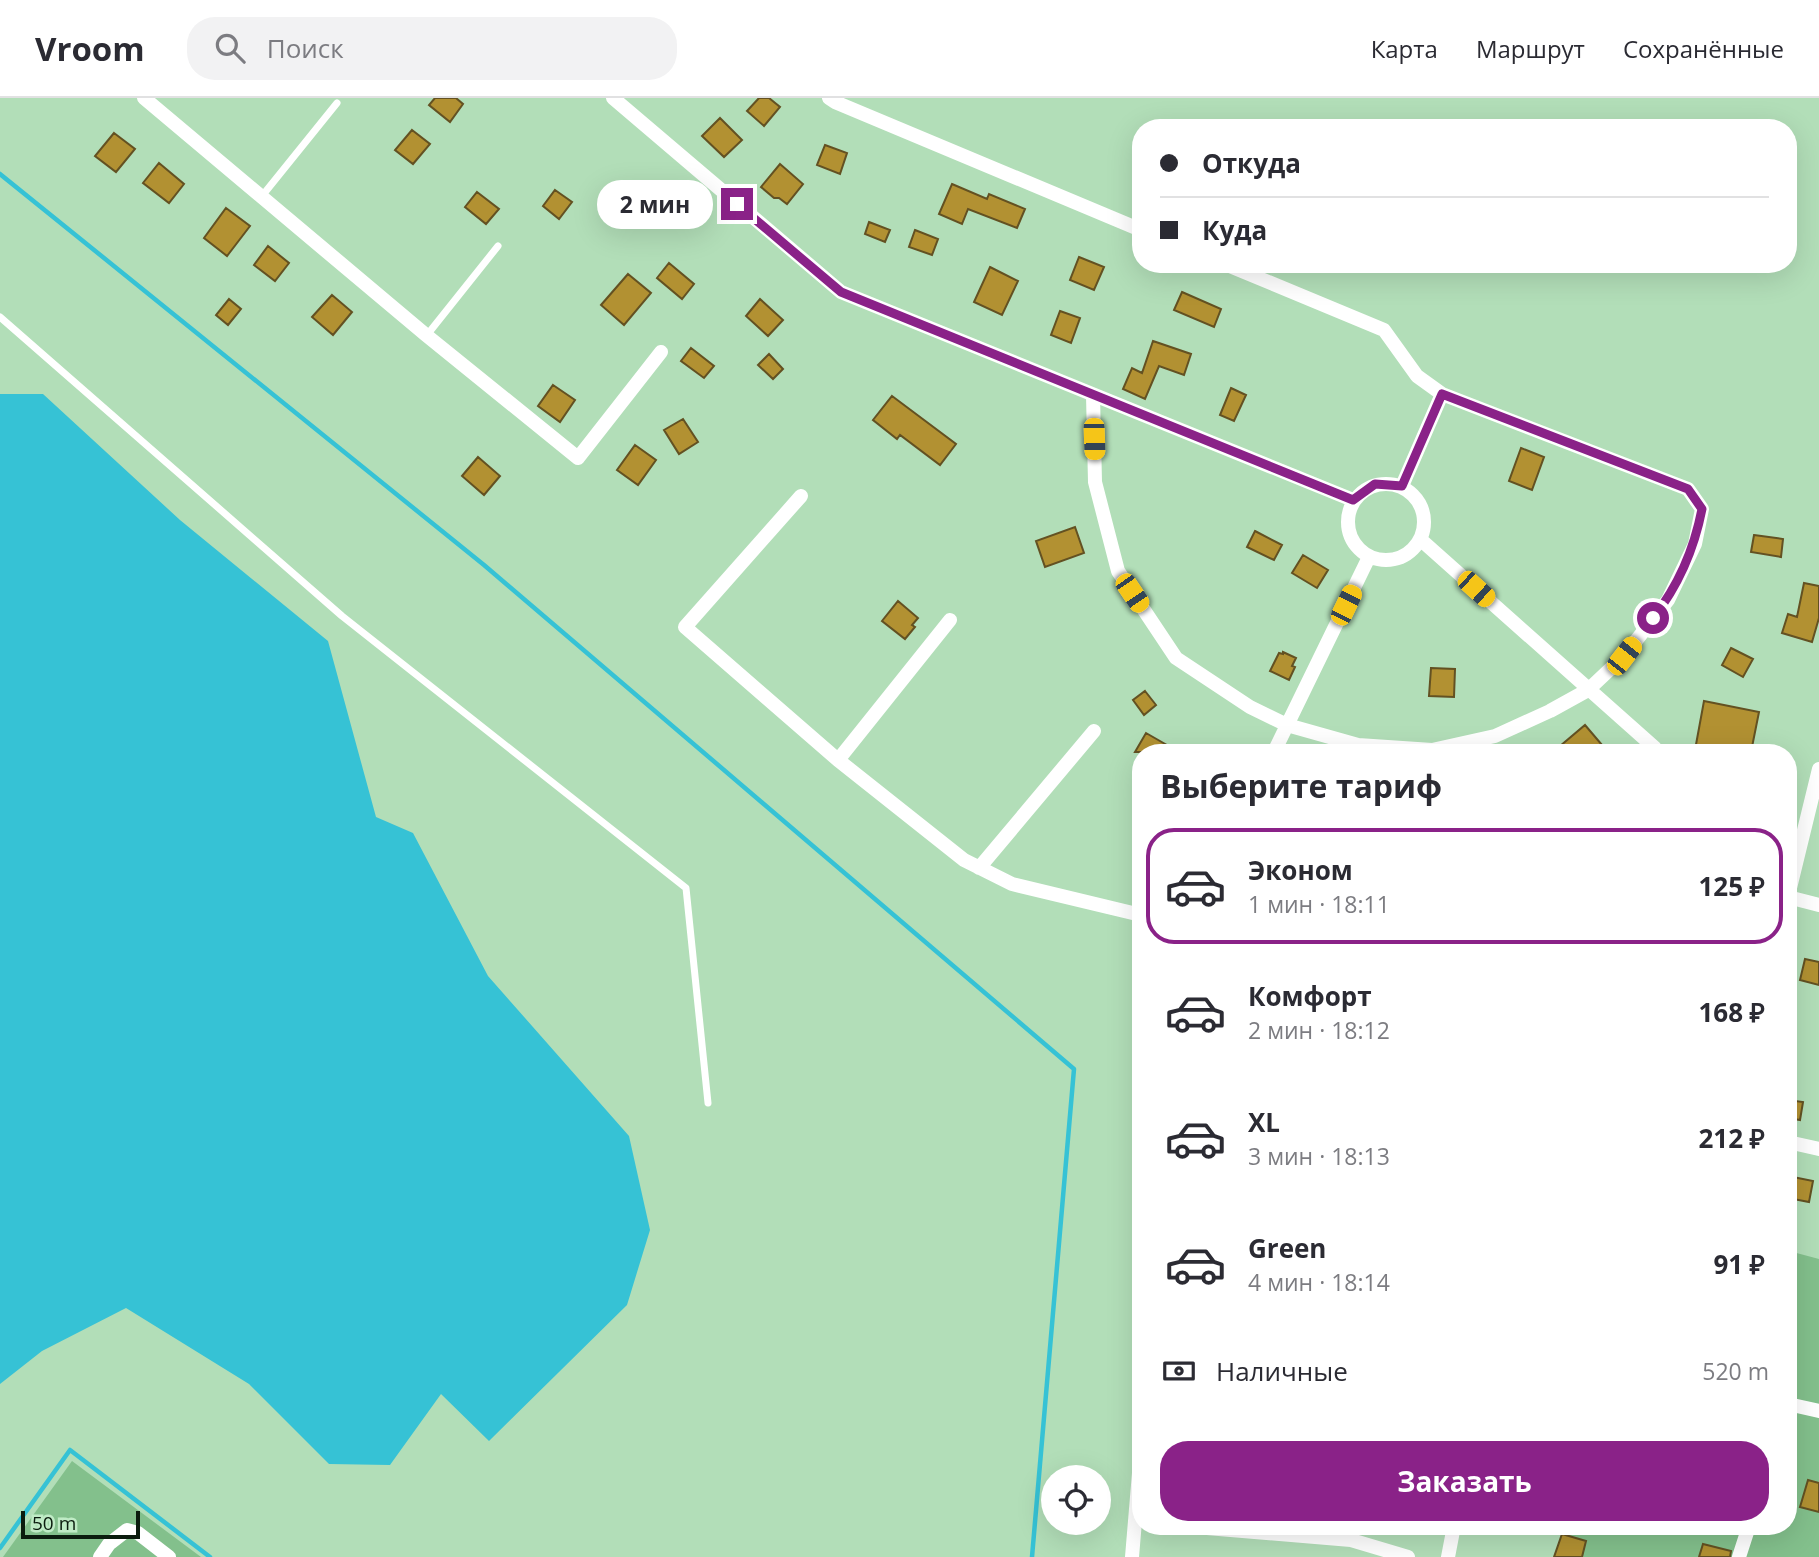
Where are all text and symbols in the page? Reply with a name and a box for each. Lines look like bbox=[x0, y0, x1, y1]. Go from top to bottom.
search box bbox=[187, 17, 677, 80]
text: Vroom bbox=[35, 26, 145, 71]
icon: search bbox=[211, 29, 249, 67]
text: Поиск bbox=[267, 30, 344, 66]
text: Карта bbox=[1371, 32, 1438, 65]
text: Маршрут bbox=[1476, 32, 1585, 65]
text: Сохранённые bbox=[1623, 32, 1784, 65]
text: Откуда bbox=[1202, 145, 1301, 181]
callout: 2 мин bbox=[597, 180, 712, 228]
text: 2 мин bbox=[620, 188, 690, 220]
route end bbox=[721, 188, 753, 220]
text: Куда bbox=[1202, 212, 1267, 248]
car bbox=[1083, 418, 1106, 460]
car bbox=[1454, 567, 1499, 611]
car bbox=[1112, 570, 1153, 616]
car bbox=[1328, 582, 1365, 628]
route start bbox=[1637, 602, 1669, 634]
car bbox=[1603, 633, 1646, 679]
text: Выберите тариф bbox=[1160, 764, 1442, 807]
text: Эконом bbox=[1248, 852, 1353, 888]
icon: car bbox=[1164, 855, 1227, 918]
text: 125 ₽ bbox=[1699, 868, 1765, 904]
text: 1 мин · 18:11 bbox=[1248, 888, 1390, 920]
text: Комфорт bbox=[1248, 978, 1372, 1014]
icon: car bbox=[1164, 981, 1227, 1044]
text: 168 ₽ bbox=[1699, 994, 1765, 1030]
text: 2 мин · 18:12 bbox=[1248, 1014, 1390, 1046]
text: XL bbox=[1248, 1104, 1280, 1140]
icon: car bbox=[1164, 1107, 1227, 1170]
text: 212 ₽ bbox=[1699, 1120, 1765, 1156]
text: 3 мин · 18:13 bbox=[1248, 1140, 1390, 1172]
text: Green bbox=[1248, 1230, 1326, 1266]
icon: car bbox=[1164, 1233, 1227, 1296]
text: 91 ₽ bbox=[1713, 1246, 1765, 1282]
text: 4 мин · 18:14 bbox=[1248, 1266, 1390, 1298]
icon: cash bbox=[1160, 1352, 1198, 1390]
text: Наличные bbox=[1216, 1353, 1348, 1389]
text: 520 m bbox=[1702, 1355, 1769, 1387]
button: Заказать bbox=[1160, 1441, 1769, 1521]
map controls bbox=[1041, 1465, 1111, 1535]
button: locate bbox=[1041, 1465, 1111, 1535]
scale bar bbox=[21, 1508, 140, 1540]
text: 50 m bbox=[32, 1510, 76, 1536]

